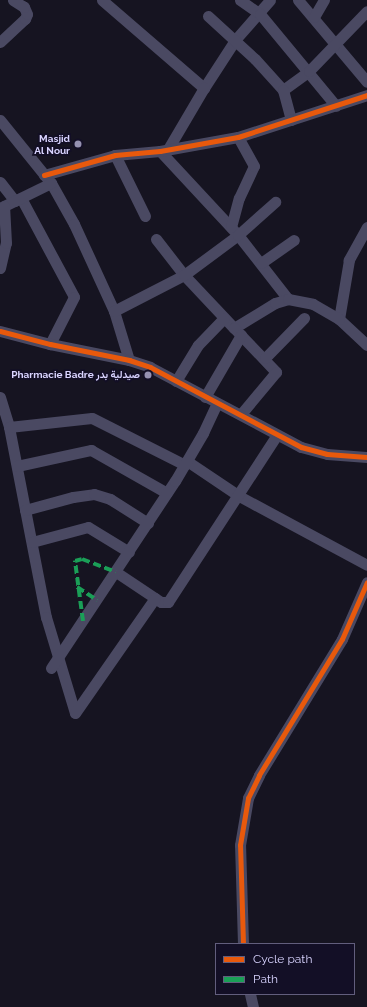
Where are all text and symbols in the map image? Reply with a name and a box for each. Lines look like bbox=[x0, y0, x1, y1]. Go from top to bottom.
place label: Masjid Al Nour bbox=[34, 132, 70, 156]
marker: Masjid Al Nour bbox=[73, 139, 83, 149]
place label: Pharmacie Badre صيدلية بدر bbox=[11, 369, 140, 381]
marker: Pharmacie Badre صيدلية بدر bbox=[143, 370, 153, 380]
legend bbox=[215, 943, 355, 995]
text: Cycle path bbox=[253, 952, 312, 966]
text: Path bbox=[253, 972, 278, 986]

